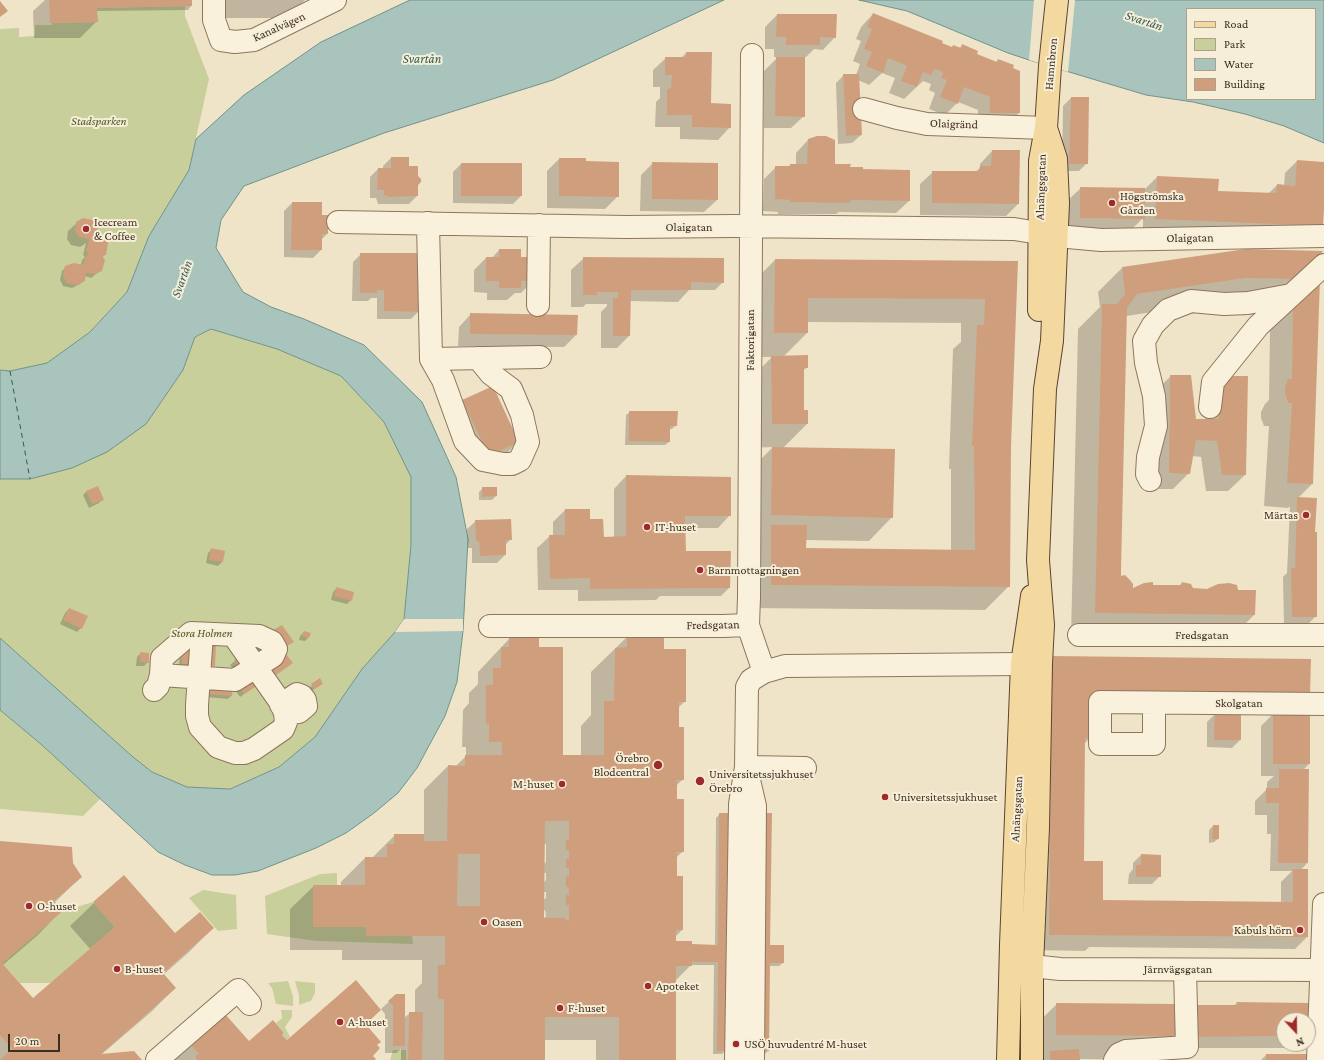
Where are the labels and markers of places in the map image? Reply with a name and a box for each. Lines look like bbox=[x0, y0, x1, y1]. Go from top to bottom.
place label: Högströmska Gården bbox=[1120, 189, 1184, 217]
marker: Högströmska Gården bbox=[1107, 198, 1117, 208]
place label: Icecream & Coffee bbox=[94, 215, 137, 243]
marker: Icecream & Coffee bbox=[81, 224, 91, 234]
place label: Märtas bbox=[1264, 508, 1298, 522]
marker: Märtas bbox=[1301, 510, 1311, 520]
place label: IT-huset bbox=[655, 520, 696, 534]
marker: IT-huset bbox=[642, 522, 652, 532]
place label: Barnmottagningen bbox=[708, 563, 799, 577]
marker: Barnmottagningen bbox=[695, 565, 705, 575]
place label: Örebro Blodcentral bbox=[594, 751, 649, 779]
marker: Örebro Blodcentral bbox=[652, 759, 664, 771]
place label: Universitetssjukhuset Örebro bbox=[709, 767, 813, 795]
marker: Universitetssjukhuset Örebro bbox=[694, 775, 706, 787]
place label: M-huset bbox=[513, 777, 554, 791]
marker: M-huset bbox=[557, 779, 567, 789]
place label: Universitetssjukhuset bbox=[893, 790, 997, 804]
marker: Universitetssjukhuset bbox=[880, 792, 890, 802]
place label: O-huset bbox=[37, 899, 76, 913]
marker: O-huset bbox=[24, 901, 34, 911]
place label: Oasen bbox=[492, 915, 522, 929]
marker: Oasen bbox=[479, 917, 489, 927]
place label: Kabuls hörn bbox=[1234, 923, 1292, 937]
marker: Kabuls hörn bbox=[1295, 925, 1305, 935]
place label: B-huset bbox=[125, 962, 163, 976]
marker: B-huset bbox=[112, 964, 122, 974]
place label: Apoteket bbox=[656, 979, 699, 993]
marker: Apoteket bbox=[643, 981, 653, 991]
place label: F-huset bbox=[568, 1001, 605, 1015]
marker: F-huset bbox=[555, 1003, 565, 1013]
place label: A-huset bbox=[348, 1015, 386, 1029]
marker: A-huset bbox=[335, 1017, 345, 1027]
place label: USÖ huvudentré M-huset bbox=[744, 1037, 867, 1051]
marker: USÖ huvudentré M-huset bbox=[731, 1039, 741, 1049]

